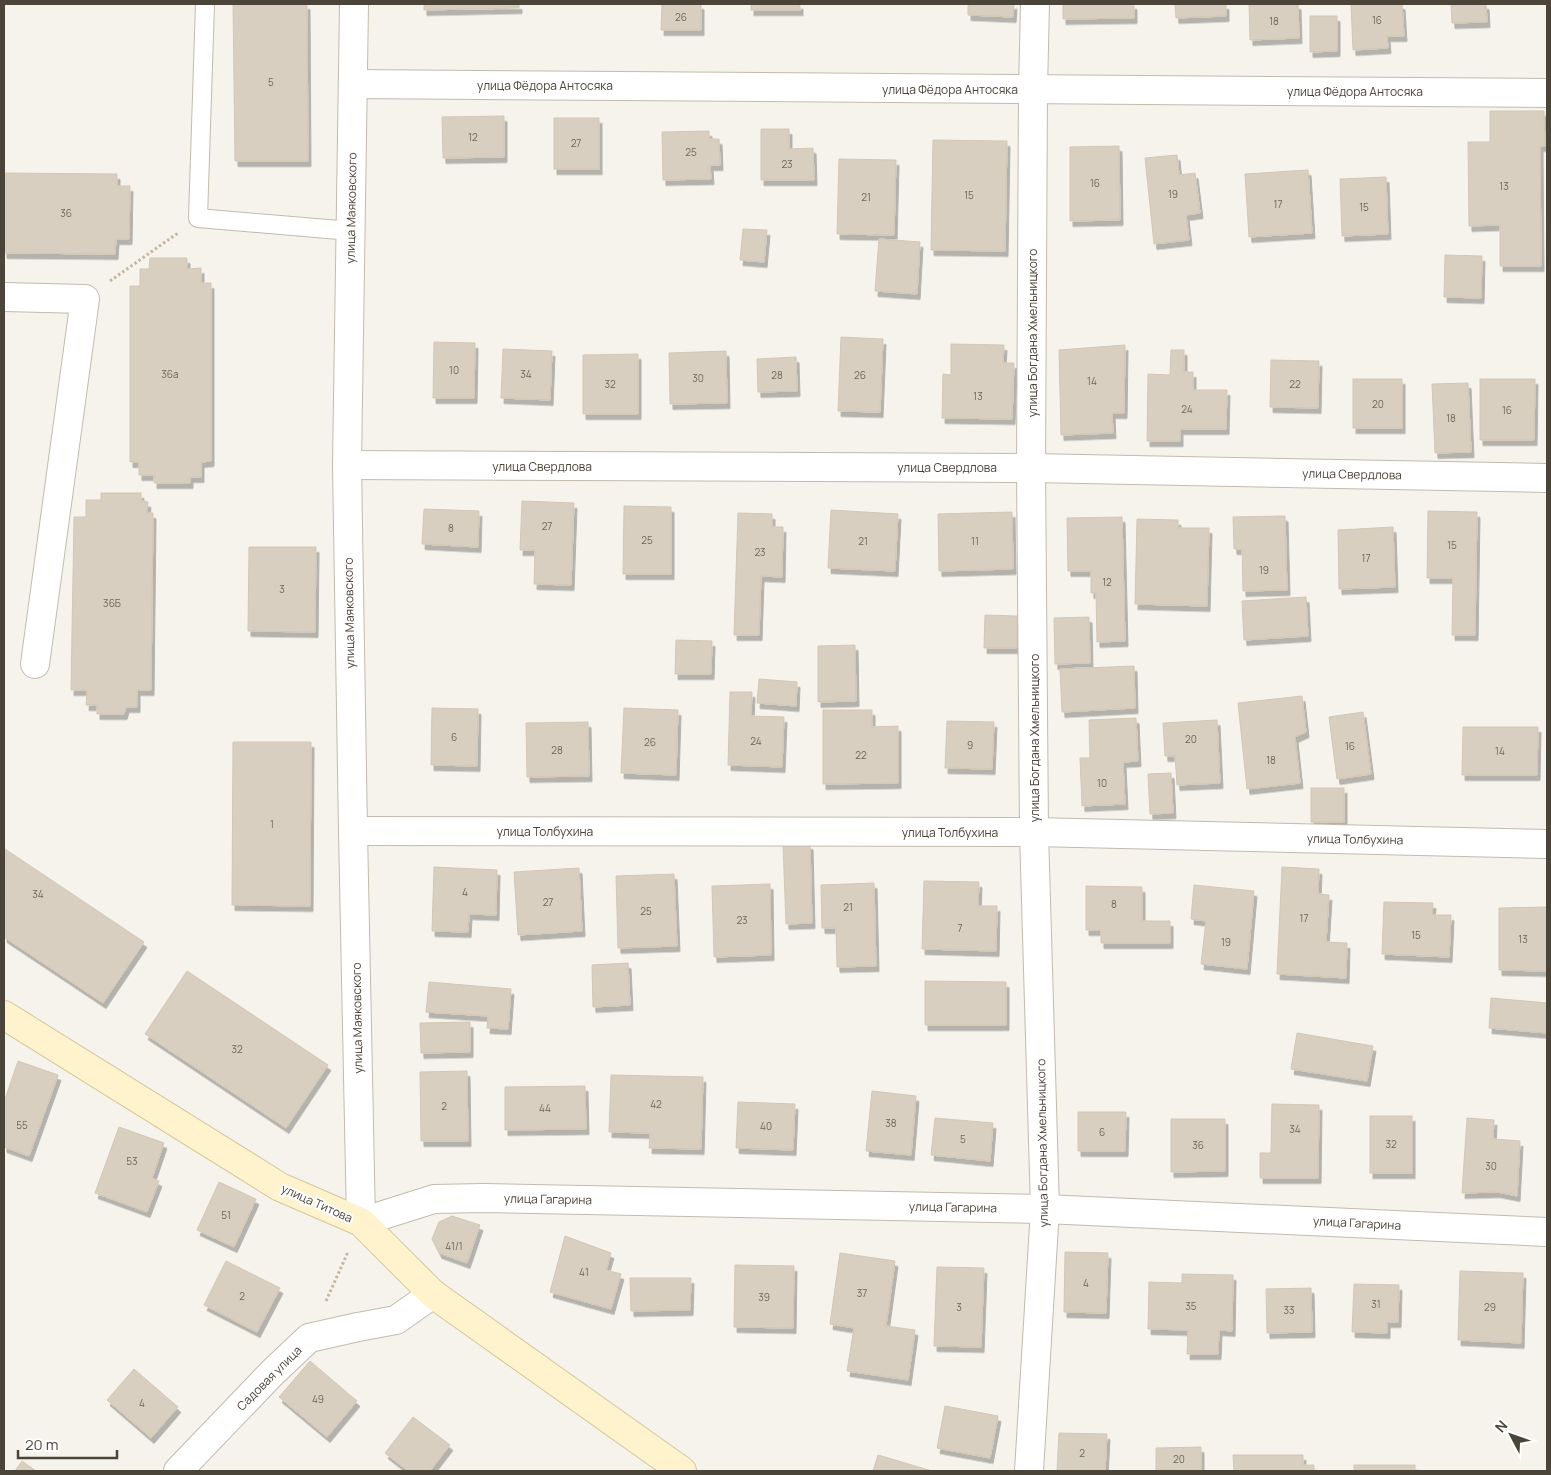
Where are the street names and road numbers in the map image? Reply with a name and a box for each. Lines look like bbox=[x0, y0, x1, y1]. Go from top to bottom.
street label: улица Фёдора Антосяка bbox=[477, 77, 613, 94]
street label: улица Фёдора Антосяка bbox=[882, 81, 1018, 98]
street label: улица Фёдора Антосяка bbox=[1287, 83, 1423, 100]
street label: улица Маяковского bbox=[342, 152, 360, 264]
street label: улица Богдана Хмельницкого bbox=[1024, 249, 1041, 417]
street label: улица Свердлова bbox=[492, 458, 592, 475]
street label: улица Свердлова bbox=[897, 459, 997, 476]
street label: улица Свердлова bbox=[1302, 465, 1402, 483]
street label: улица Маяковского bbox=[340, 557, 358, 669]
street label: улица Богдана Хмельницкого bbox=[1026, 654, 1043, 822]
street label: улица Толбухина bbox=[497, 823, 593, 840]
street label: улица Толбухина bbox=[902, 824, 998, 841]
street label: улица Толбухина bbox=[1307, 830, 1403, 848]
street label: улица Маяковского bbox=[348, 962, 366, 1074]
street label: улица Богдана Хмельницкого bbox=[1032, 1059, 1052, 1227]
street label: улица Титова bbox=[279, 1180, 355, 1226]
street label: улица Гагарина bbox=[504, 1190, 592, 1208]
street label: улица Гагарина bbox=[909, 1198, 997, 1216]
street label: улица Гагарина bbox=[1313, 1212, 1401, 1234]
street label: Садовая улица bbox=[233, 1342, 305, 1414]

